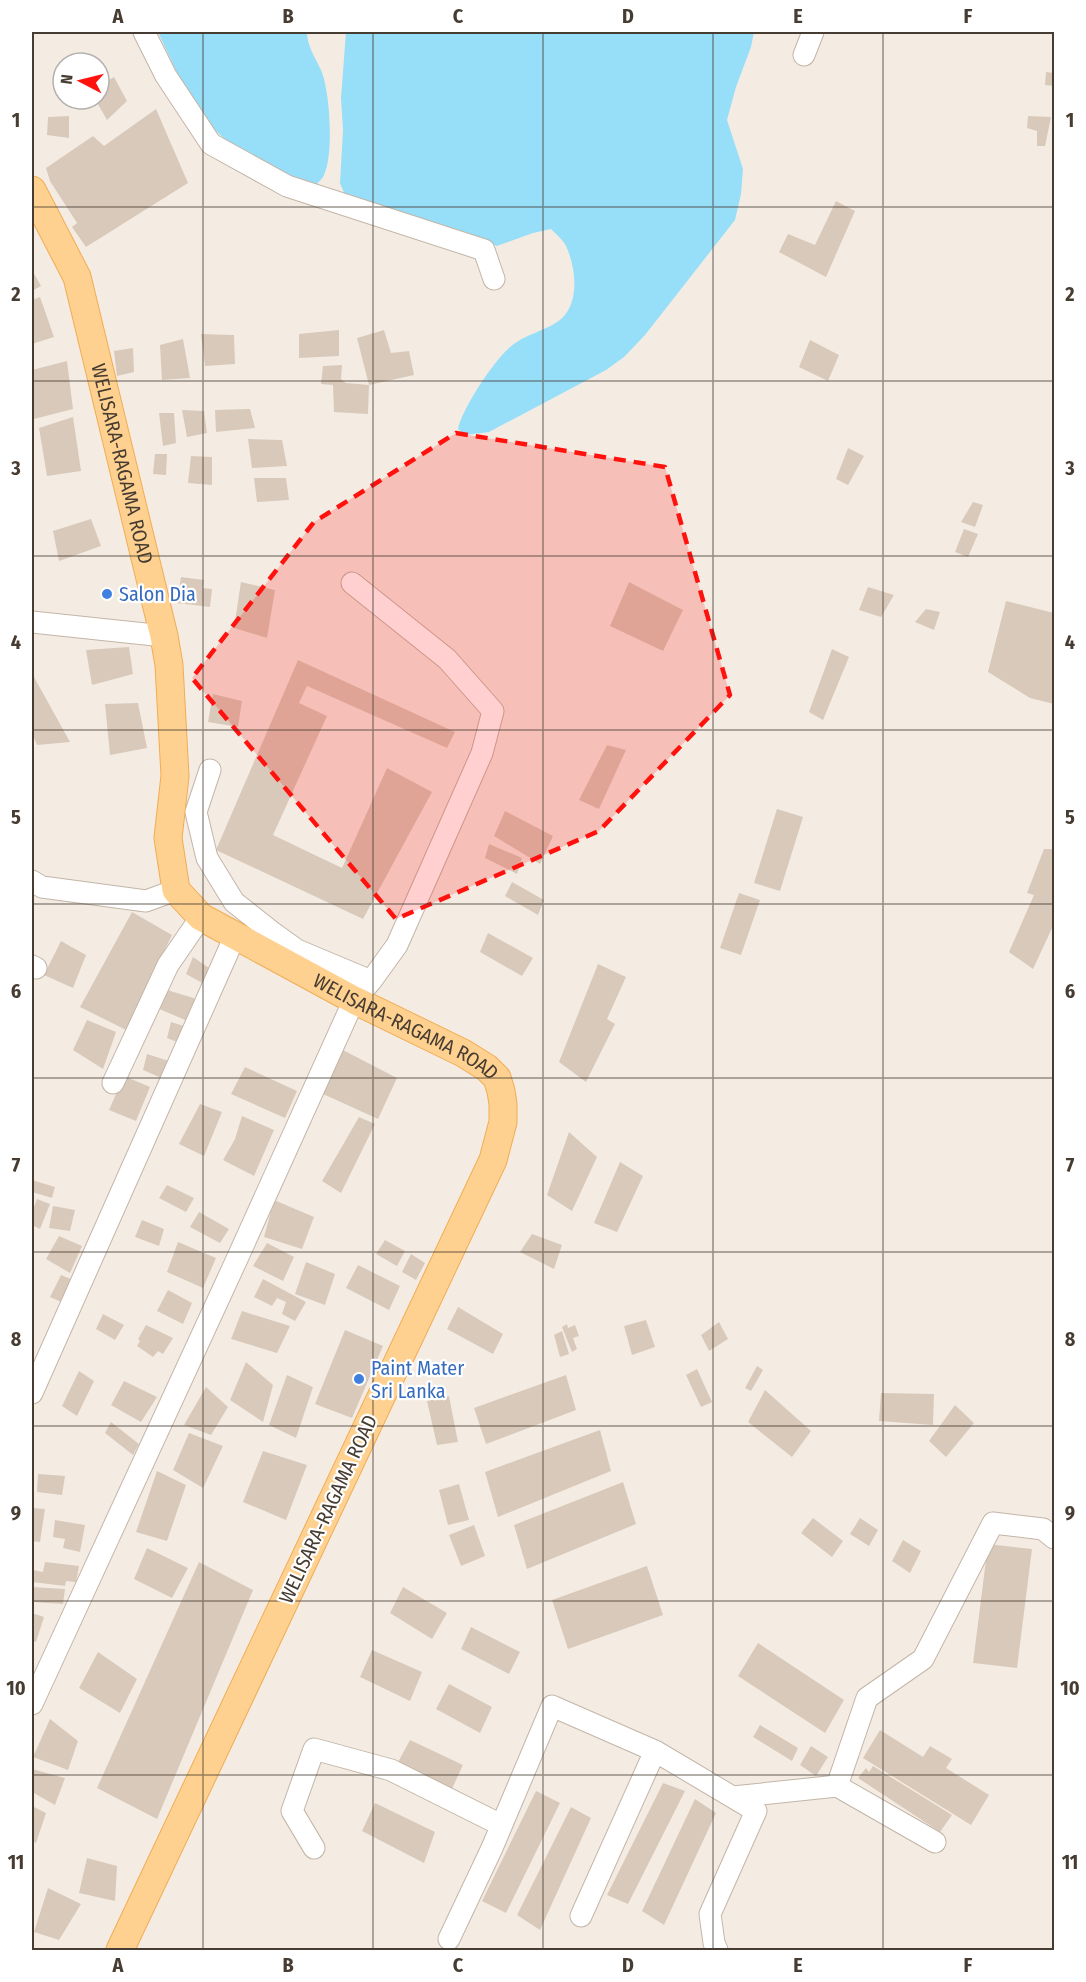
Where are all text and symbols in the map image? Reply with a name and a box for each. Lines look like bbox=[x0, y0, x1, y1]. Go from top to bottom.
text: A bbox=[112, 4, 125, 28]
text: B bbox=[282, 4, 294, 28]
text: C bbox=[453, 4, 464, 28]
text: D bbox=[622, 4, 634, 28]
text: E bbox=[793, 4, 803, 28]
text: F bbox=[964, 4, 973, 28]
north arrow bbox=[51, 51, 111, 111]
text: N bbox=[57, 73, 77, 85]
text: 1 bbox=[12, 108, 20, 132]
text: 1 bbox=[1066, 108, 1074, 132]
text: 2 bbox=[10, 282, 21, 306]
text: 2 bbox=[1064, 282, 1075, 306]
street label: WELISARA-RAGAMA ROAD bbox=[86, 361, 158, 566]
text: 3 bbox=[10, 456, 21, 480]
text: 3 bbox=[1064, 456, 1075, 480]
place label: Salon Dia bbox=[119, 582, 196, 606]
marker: Salon Dia bbox=[100, 587, 114, 601]
text: 4 bbox=[11, 630, 21, 654]
text: 4 bbox=[1065, 630, 1075, 654]
text: 5 bbox=[11, 805, 21, 829]
text: 5 bbox=[1065, 805, 1075, 829]
street label: WELISARA-RAGAMA ROAD bbox=[309, 968, 504, 1085]
text: 6 bbox=[11, 979, 21, 1003]
text: 6 bbox=[1065, 979, 1075, 1003]
text: 7 bbox=[12, 1153, 21, 1177]
text: 7 bbox=[1066, 1153, 1075, 1177]
text: 8 bbox=[11, 1327, 22, 1351]
text: 8 bbox=[1065, 1327, 1076, 1351]
place label: Paint Mater Sri Lanka bbox=[371, 1356, 464, 1403]
marker: Paint Mater Sri Lanka bbox=[352, 1372, 366, 1386]
street label: WELISARA-RAGAMA ROAD bbox=[274, 1411, 382, 1607]
text: 9 bbox=[11, 1501, 21, 1525]
text: 9 bbox=[1065, 1501, 1075, 1525]
text: 10 bbox=[6, 1676, 26, 1700]
text: 10 bbox=[1060, 1676, 1080, 1700]
text: 11 bbox=[8, 1850, 24, 1874]
text: 11 bbox=[1062, 1850, 1078, 1874]
text: A bbox=[112, 1953, 125, 1977]
text: B bbox=[282, 1953, 294, 1977]
text: C bbox=[453, 1953, 464, 1977]
text: D bbox=[622, 1953, 634, 1977]
text: E bbox=[793, 1953, 803, 1977]
text: F bbox=[964, 1953, 973, 1977]

